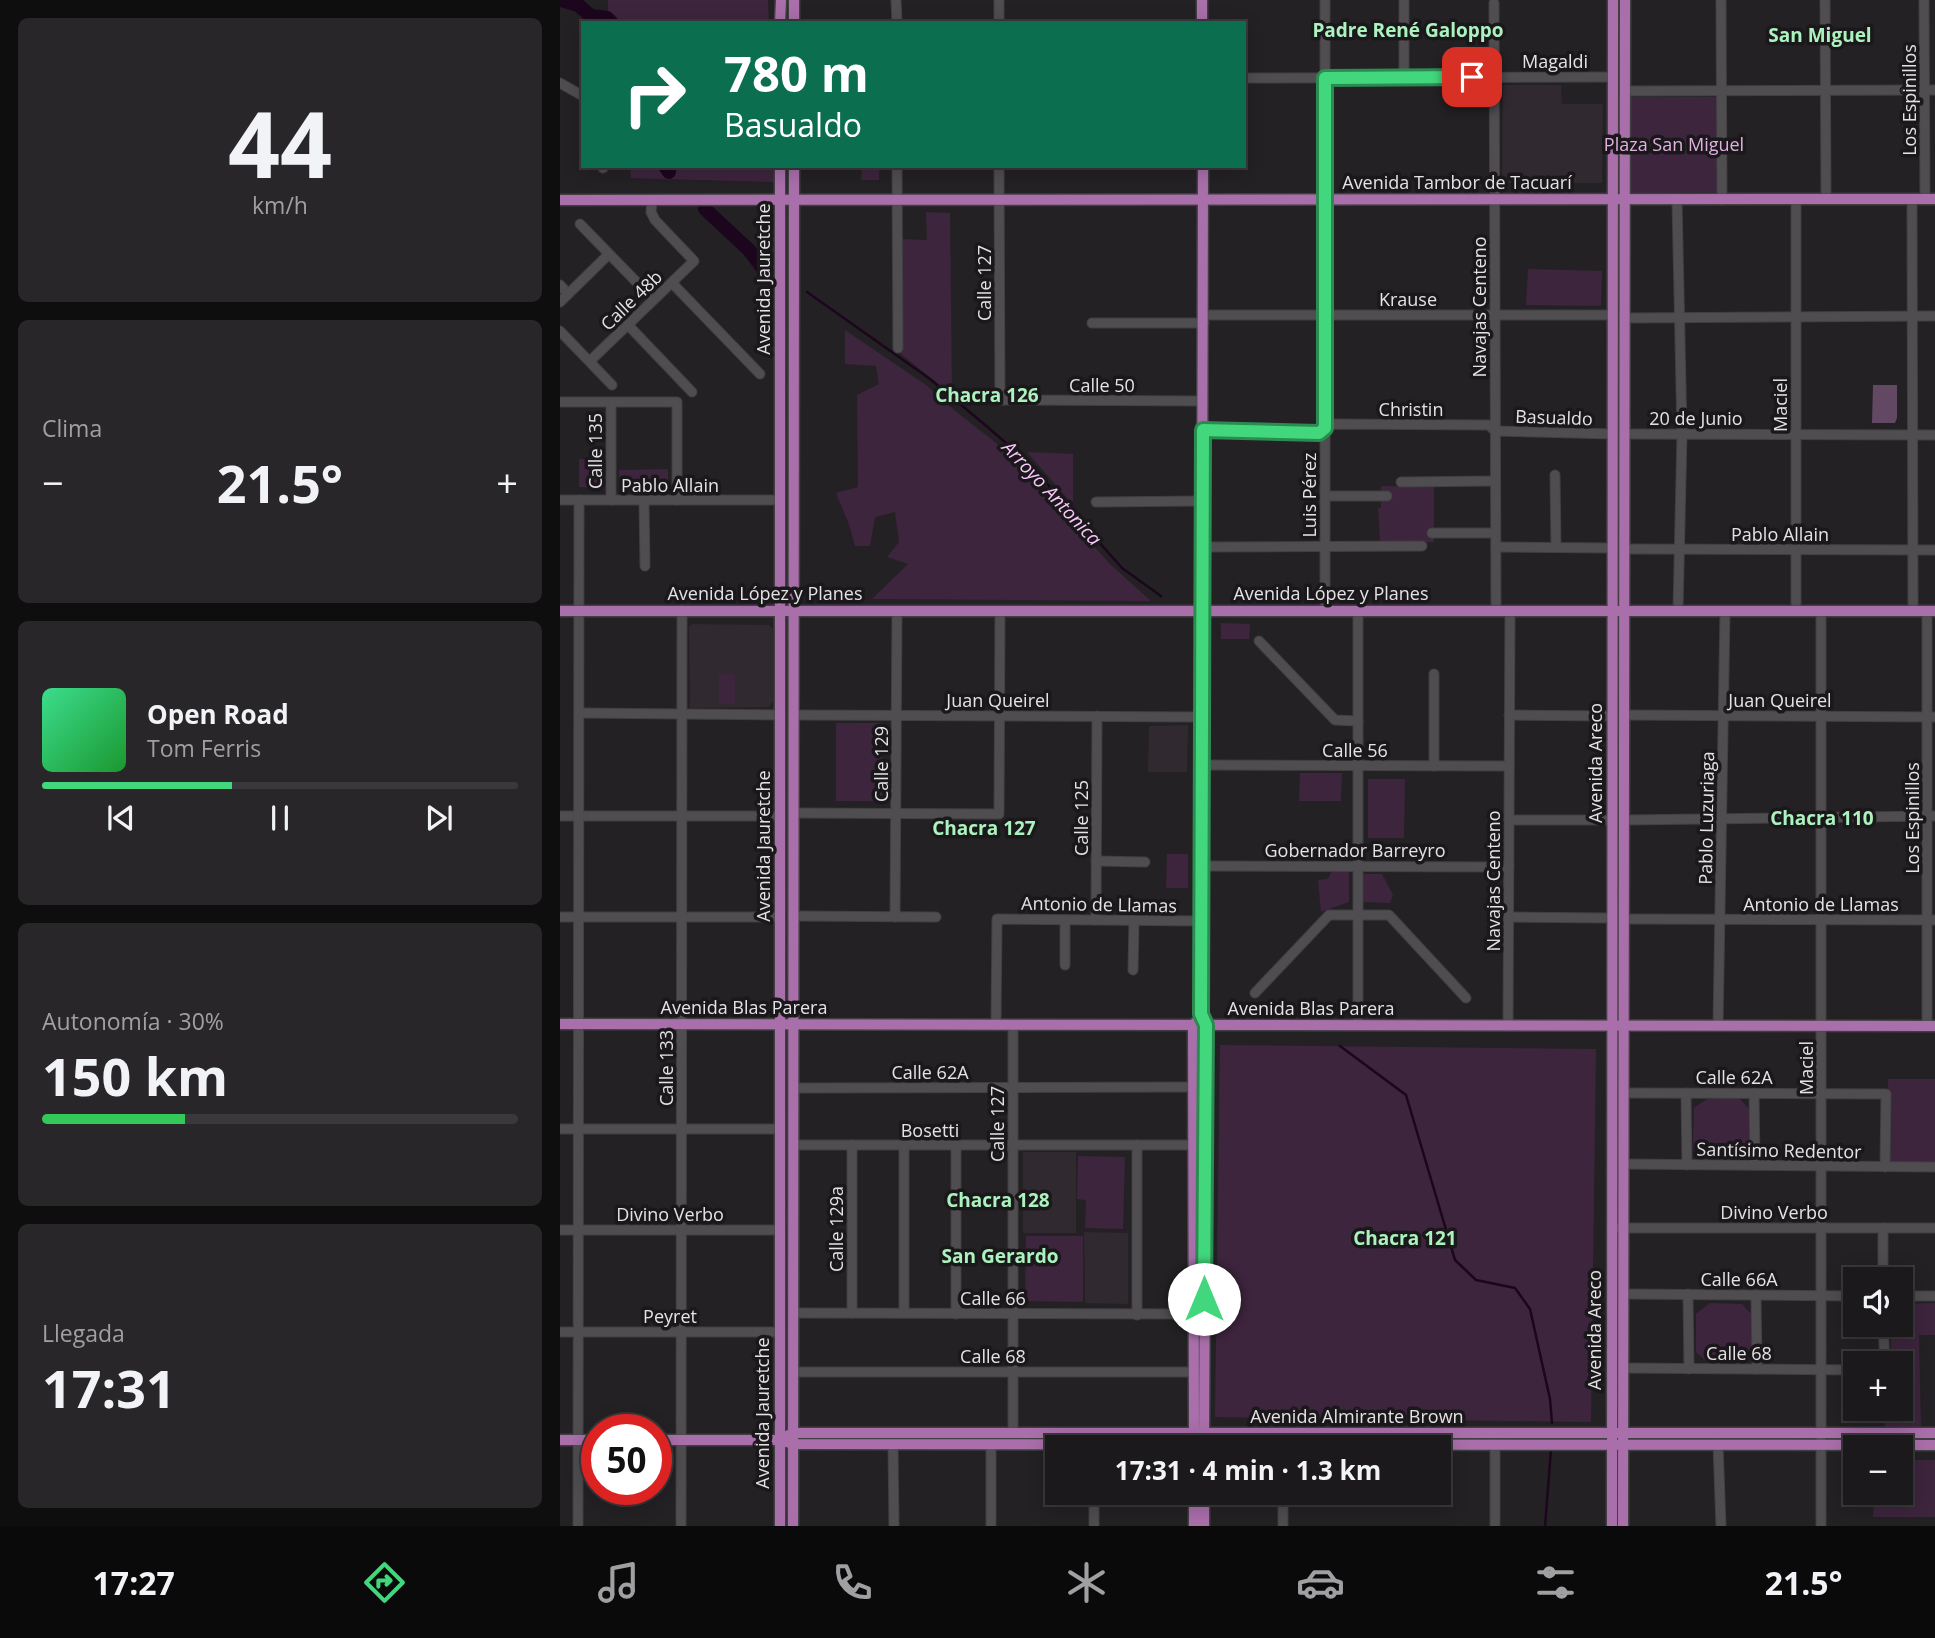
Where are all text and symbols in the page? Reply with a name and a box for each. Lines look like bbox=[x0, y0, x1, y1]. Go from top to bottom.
district label: Padre René Galoppo bbox=[1312, 17, 1504, 43]
district label: San Miguel bbox=[1768, 22, 1872, 48]
text: 780 m bbox=[724, 40, 869, 106]
street label: Los Espinillos bbox=[1897, 44, 1921, 156]
pin bbox=[1442, 47, 1502, 107]
icon: right bbox=[609, 49, 700, 140]
street label: Magaldi bbox=[1522, 49, 1588, 73]
icon: arrive bbox=[1453, 58, 1491, 96]
text: 44 bbox=[228, 81, 332, 205]
text: Basualdo bbox=[724, 103, 862, 146]
park label: Plaza San Miguel bbox=[1604, 132, 1744, 156]
street label: Avenida Tambor de Tacuarí bbox=[1342, 170, 1572, 194]
text: km/h bbox=[252, 189, 308, 221]
street label: Avenida Jauretche bbox=[751, 203, 775, 355]
street label: Navajas Centeno bbox=[1467, 236, 1491, 378]
street label: Calle 127 bbox=[972, 245, 996, 321]
street label: Calle 48b bbox=[595, 265, 667, 335]
street label: Krause bbox=[1379, 287, 1437, 311]
street label: Calle 50 bbox=[1069, 373, 1135, 397]
street label: Maciel bbox=[1768, 378, 1792, 432]
district label: Chacra 126 bbox=[935, 382, 1039, 408]
street label: Christin bbox=[1379, 397, 1443, 421]
street label: Basualdo bbox=[1515, 404, 1593, 430]
street label: 20 de Junio bbox=[1649, 406, 1743, 430]
text: Clima bbox=[42, 412, 102, 444]
street label: Calle 135 bbox=[583, 413, 607, 489]
water label: Arroyo Antonica bbox=[995, 434, 1108, 551]
text: 21.5° bbox=[217, 447, 343, 518]
street label: Luis Pérez bbox=[1297, 452, 1321, 538]
text: − bbox=[42, 456, 64, 508]
text: + bbox=[496, 456, 518, 508]
street label: Pablo Allain bbox=[621, 473, 719, 497]
street label: Pablo Allain bbox=[1731, 522, 1829, 546]
street label: Avenida López y Planes bbox=[667, 581, 863, 605]
street label: Avenida López y Planes bbox=[1233, 581, 1429, 605]
street label: Juan Queirel bbox=[944, 688, 1050, 712]
street label: Juan Queirel bbox=[1726, 688, 1832, 712]
text: Open Road bbox=[147, 696, 289, 732]
street label: Avenida Areco bbox=[1583, 703, 1607, 823]
street label: Calle 129 bbox=[869, 726, 893, 802]
text: Tom Ferris bbox=[147, 732, 261, 764]
street label: Calle 56 bbox=[1322, 738, 1388, 762]
street label: Pablo Luzuriaga bbox=[1693, 751, 1719, 885]
street label: Los Espinillos bbox=[1900, 762, 1924, 874]
street label: Avenida Jauretche bbox=[751, 770, 775, 922]
street label: Calle 125 bbox=[1069, 780, 1093, 856]
icon: previous bbox=[102, 799, 140, 837]
icon: pause bbox=[261, 799, 299, 837]
icon: next bbox=[420, 799, 458, 837]
district label: Chacra 110 bbox=[1770, 805, 1874, 831]
street label: Navajas Centeno bbox=[1481, 810, 1505, 952]
district label: Chacra 127 bbox=[932, 815, 1036, 841]
street label: Gobernador Barreyro bbox=[1265, 838, 1445, 862]
street label: Antonio de Llamas bbox=[1021, 891, 1177, 917]
street label: Antonio de Llamas bbox=[1743, 892, 1899, 916]
street label: Avenida Blas Parera bbox=[661, 995, 827, 1019]
street label: Avenida Blas Parera bbox=[1228, 996, 1394, 1020]
text: Autonomía · 30% bbox=[42, 1005, 224, 1037]
street label: Calle 133 bbox=[654, 1030, 678, 1106]
text: 150 km bbox=[42, 1040, 228, 1111]
street label: Maciel bbox=[1794, 1041, 1818, 1095]
street label: Calle 62A bbox=[891, 1060, 969, 1084]
street label: Calle 62A bbox=[1695, 1065, 1773, 1089]
street label: Calle 127 bbox=[985, 1086, 1009, 1162]
street label: Bosetti bbox=[901, 1118, 959, 1142]
street label: Santísimo Redentor bbox=[1696, 1137, 1862, 1163]
street label: Calle 129a bbox=[824, 1186, 848, 1272]
district label: Chacra 128 bbox=[946, 1187, 1050, 1213]
street label: Divino Verbo bbox=[1720, 1200, 1828, 1224]
street label: Divino Verbo bbox=[616, 1202, 724, 1226]
district label: Chacra 121 bbox=[1353, 1225, 1457, 1251]
district label: San Gerardo bbox=[942, 1243, 1058, 1269]
position arrow bbox=[1167, 1262, 1241, 1336]
street label: Calle 66A bbox=[1700, 1267, 1778, 1291]
map controls bbox=[1843, 1267, 1913, 1505]
button: sound bbox=[1843, 1267, 1913, 1337]
street label: Avenida Areco bbox=[1582, 1270, 1606, 1390]
street label: Calle 66 bbox=[960, 1286, 1026, 1310]
street label: Peyret bbox=[643, 1304, 697, 1328]
text: Llegada bbox=[42, 1317, 125, 1349]
street label: Avenida Jauretche bbox=[750, 1337, 774, 1489]
street label: Calle 68 bbox=[1706, 1341, 1772, 1365]
street label: Calle 68 bbox=[960, 1344, 1026, 1368]
button: + bbox=[1843, 1351, 1913, 1421]
text: 17:31 bbox=[42, 1352, 176, 1423]
street label: Avenida Almirante Brown bbox=[1250, 1404, 1464, 1428]
speed limit sign: 50 bbox=[581, 1414, 672, 1505]
button: − bbox=[1843, 1435, 1913, 1505]
text: 17:31 · 4 min · 1.3 km bbox=[1115, 1452, 1381, 1488]
icon: directions bbox=[360, 1558, 409, 1607]
icon: music bbox=[594, 1558, 643, 1607]
icon: phone bbox=[828, 1558, 877, 1607]
icon: climate bbox=[1062, 1558, 1111, 1607]
icon: car bbox=[1296, 1558, 1345, 1607]
icon: filters bbox=[1531, 1558, 1580, 1607]
text: 17:27 bbox=[93, 1561, 175, 1604]
text: 21.5° bbox=[1765, 1561, 1842, 1604]

